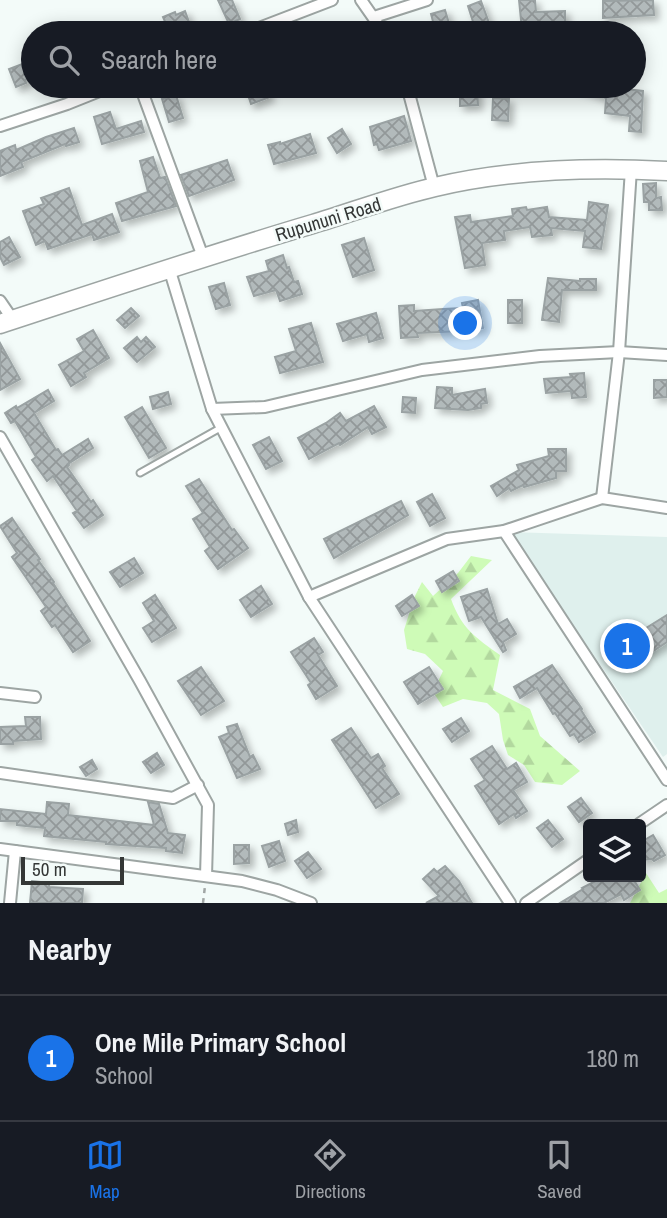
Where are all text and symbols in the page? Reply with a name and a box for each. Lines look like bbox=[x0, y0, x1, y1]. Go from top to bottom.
search box bbox=[21, 21, 646, 98]
icon: search bbox=[45, 41, 83, 79]
text: Search here bbox=[101, 42, 217, 77]
street label: Rupununi Road bbox=[272, 191, 384, 247]
your location bbox=[448, 306, 482, 340]
pin: 1 bbox=[604, 620, 650, 672]
map controls bbox=[583, 819, 646, 882]
button: layers bbox=[583, 819, 646, 882]
scale bar bbox=[21, 854, 124, 886]
text: 50 m bbox=[32, 856, 67, 882]
text: Nearby bbox=[28, 929, 111, 969]
text: One Mile Primary School bbox=[95, 1025, 346, 1060]
text: 1 bbox=[46, 1043, 56, 1074]
text: 180 m bbox=[587, 1043, 639, 1074]
text: School bbox=[95, 1060, 153, 1091]
tab: Map bbox=[86, 1136, 124, 1204]
tab: Directions bbox=[295, 1136, 366, 1204]
tab: Saved bbox=[537, 1136, 581, 1204]

